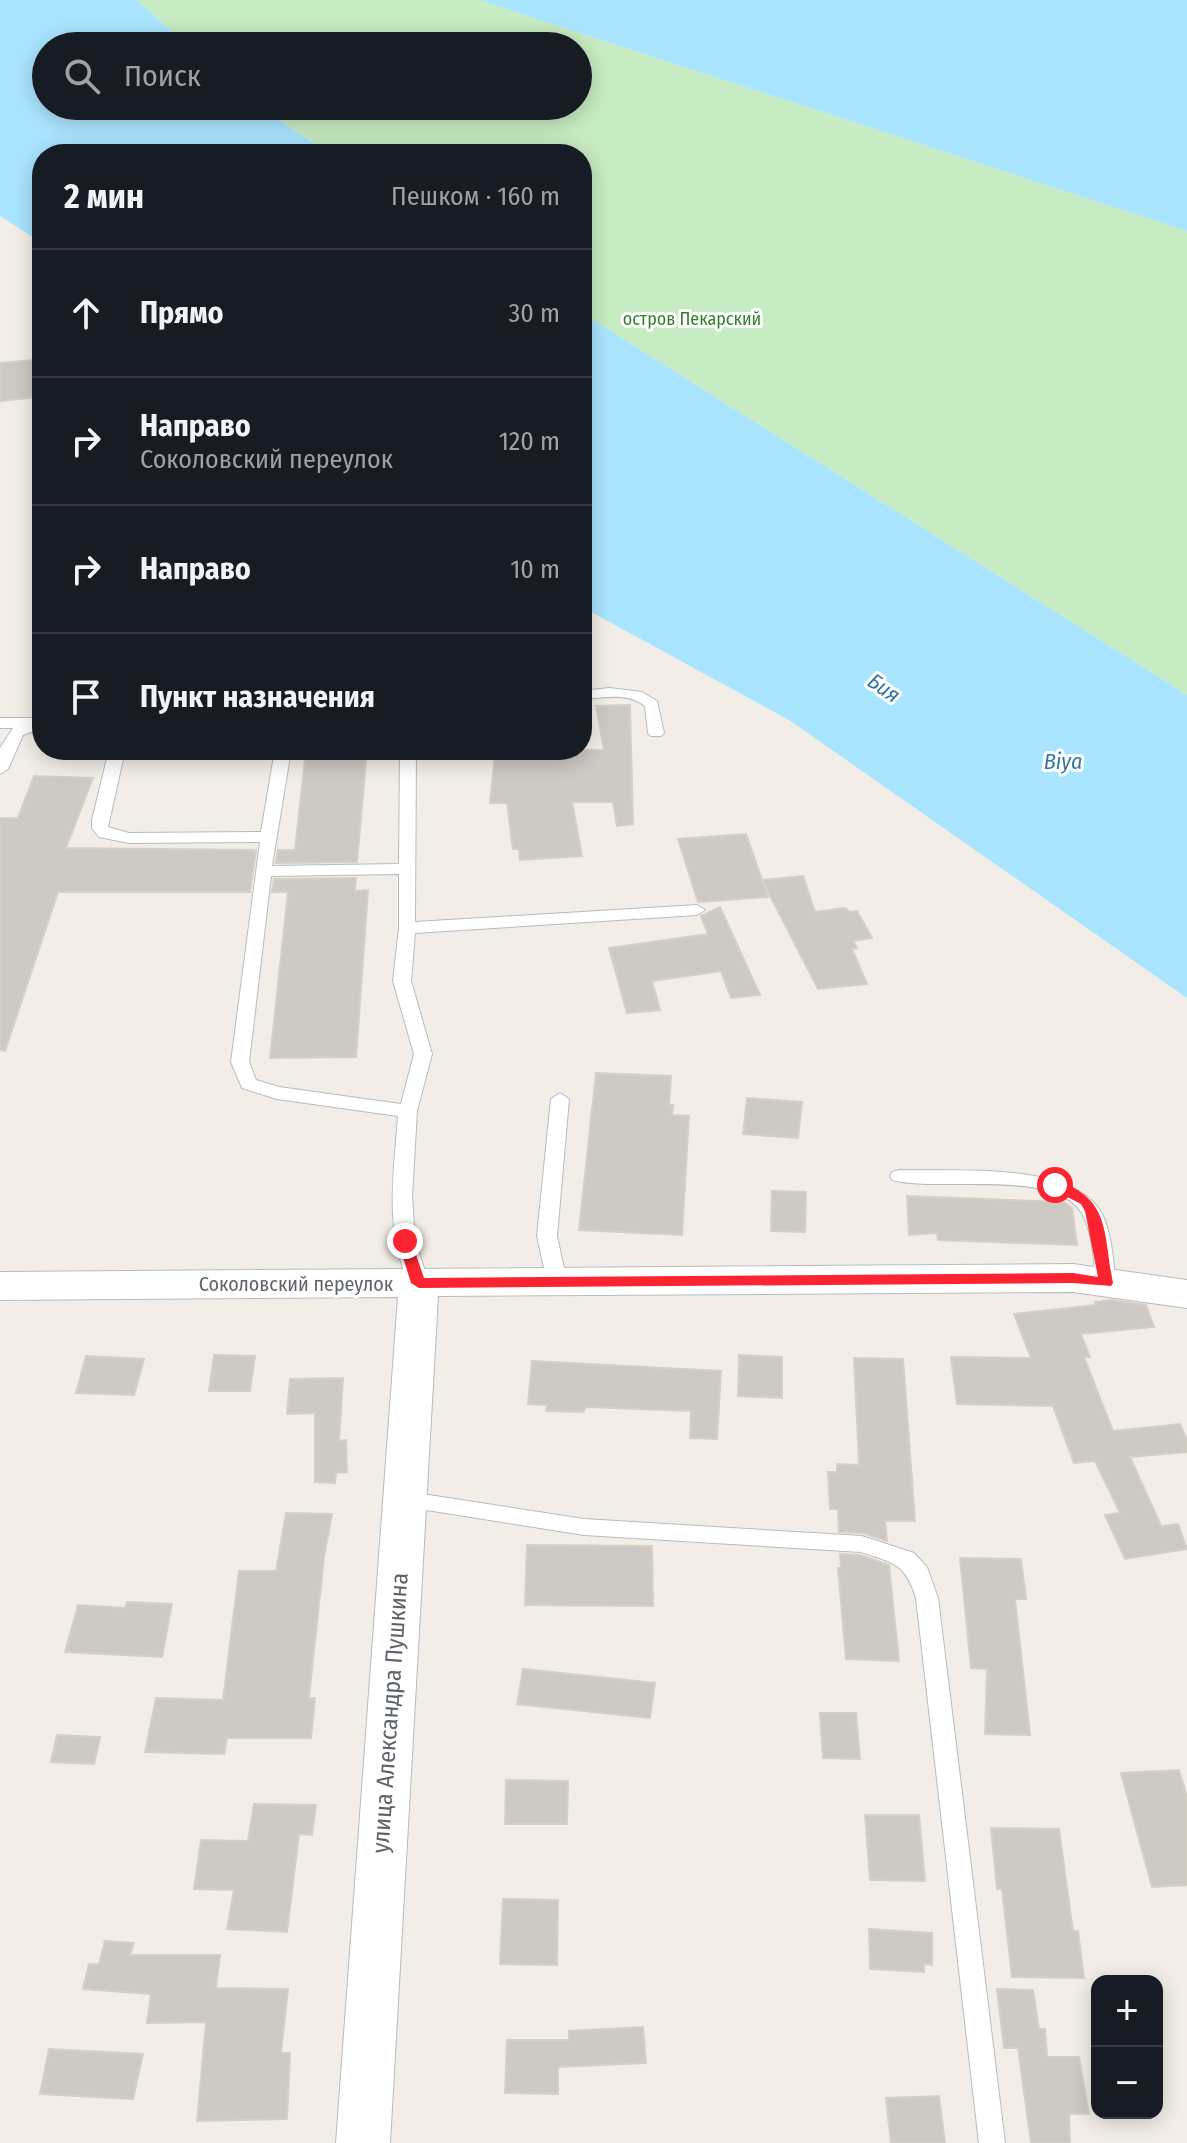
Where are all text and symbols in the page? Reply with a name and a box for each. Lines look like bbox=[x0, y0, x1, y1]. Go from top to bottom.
search box bbox=[32, 32, 592, 120]
icon: search bbox=[60, 54, 104, 98]
text: Поиск bbox=[124, 58, 201, 94]
text: 2 мин bbox=[64, 176, 144, 217]
text: Пешком · 160 m bbox=[391, 181, 560, 212]
icon: ahead bbox=[64, 291, 108, 335]
text: Прямо bbox=[140, 295, 224, 331]
text: 30 m bbox=[509, 298, 560, 329]
park label: остров Пекарский bbox=[623, 308, 761, 330]
text: Направо bbox=[140, 408, 251, 444]
icon: right bbox=[64, 419, 108, 463]
text: 120 m bbox=[499, 426, 560, 457]
text: Соколовский переулок bbox=[140, 444, 393, 475]
icon: right bbox=[64, 547, 108, 591]
text: Направо bbox=[140, 551, 251, 587]
text: 10 m bbox=[510, 554, 560, 585]
water label: Бия bbox=[862, 667, 906, 709]
icon: arrive bbox=[64, 675, 108, 719]
text: Пункт назначения bbox=[140, 679, 375, 715]
water label: Biya bbox=[1044, 748, 1082, 775]
route start bbox=[1037, 1167, 1073, 1203]
route end bbox=[387, 1223, 423, 1259]
street label: Соколовский переулок bbox=[199, 1272, 394, 1296]
street label: улица Александра Пушкина bbox=[366, 1572, 414, 1854]
map controls bbox=[1091, 1975, 1163, 2119]
button: + bbox=[1091, 1975, 1163, 2047]
button: − bbox=[1091, 2047, 1163, 2119]

